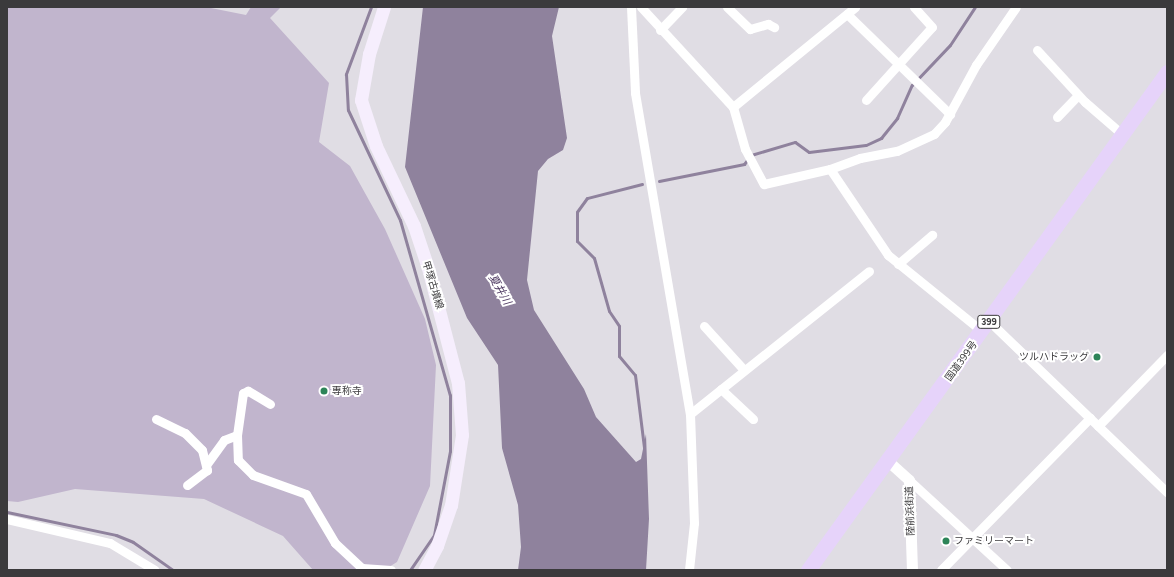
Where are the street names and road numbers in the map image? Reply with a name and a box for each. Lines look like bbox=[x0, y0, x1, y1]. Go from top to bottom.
street label: 甲塚古墳線 bbox=[420, 259, 446, 311]
road number: 399 bbox=[977, 315, 1001, 329]
street label: 国道399号 bbox=[942, 339, 980, 383]
street label: 陸前浜街道 bbox=[903, 486, 917, 536]

